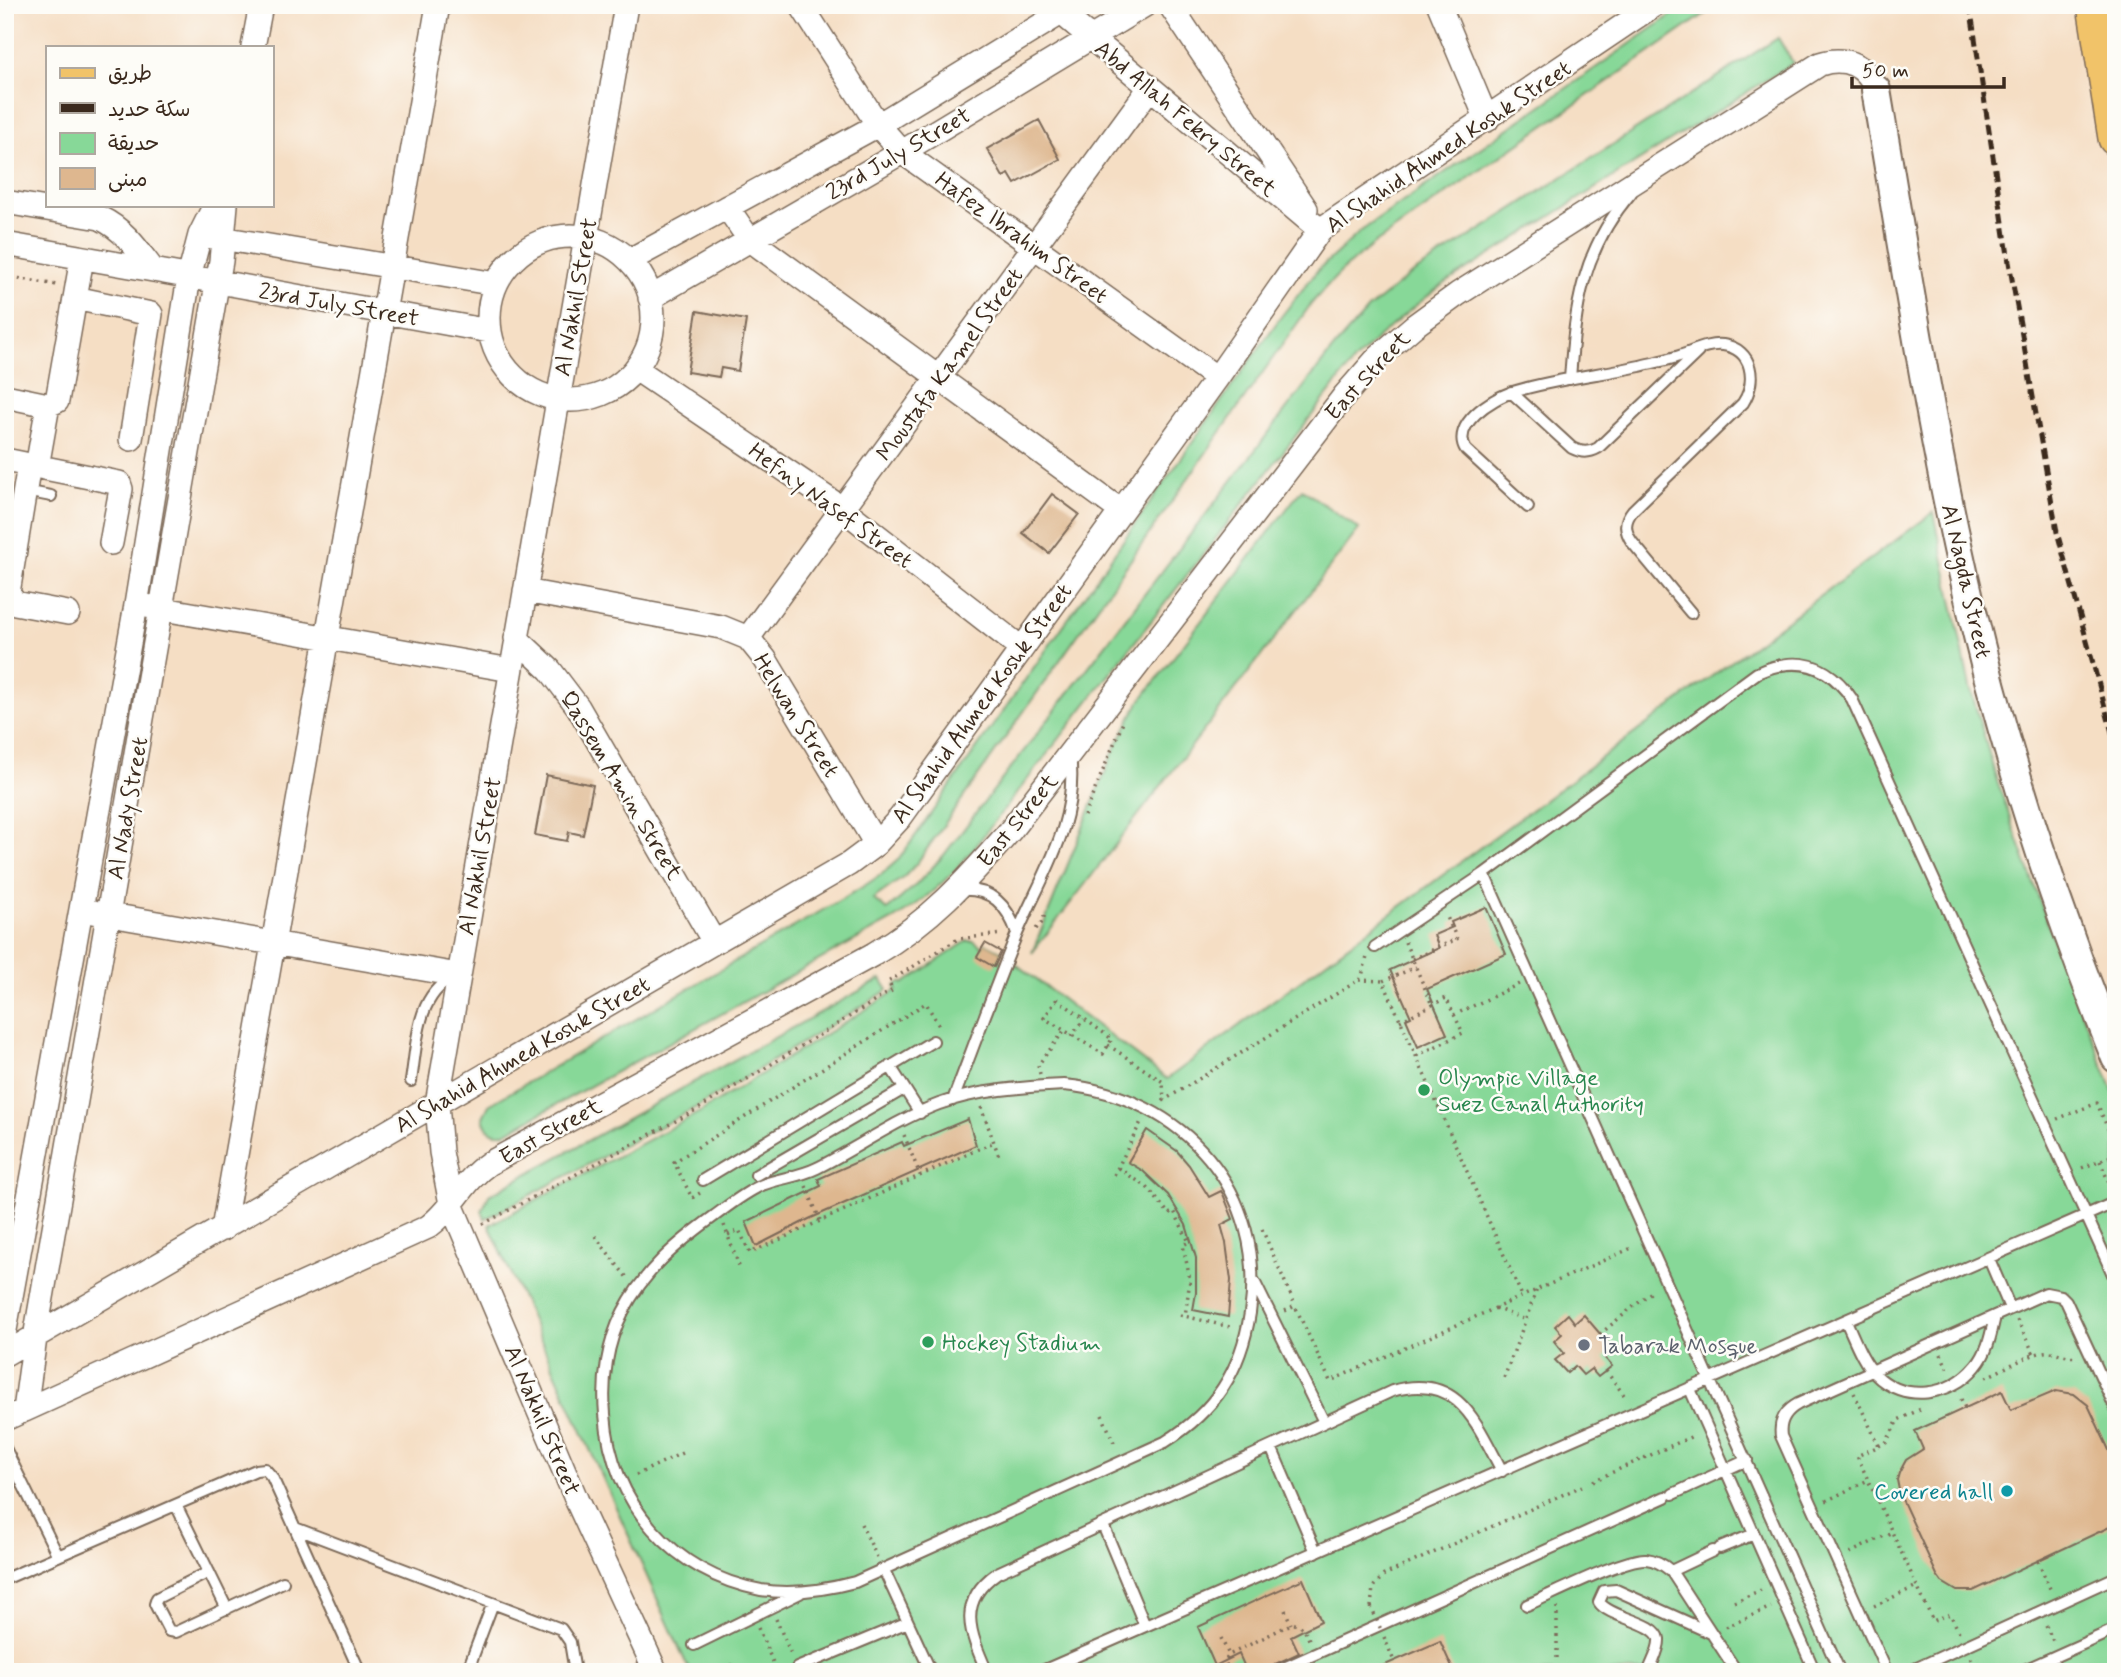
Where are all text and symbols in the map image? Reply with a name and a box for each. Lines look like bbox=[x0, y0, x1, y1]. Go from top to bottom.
street label: Abd Allah Fekry Street bbox=[1087, 35, 1282, 205]
legend bbox=[46, 46, 273, 206]
scale bar bbox=[1852, 46, 2004, 90]
street label: Al Shahid Ahmed Koshk Street bbox=[1321, 54, 1578, 241]
text: 50 m bbox=[1862, 57, 1909, 85]
text: طريق bbox=[108, 60, 152, 88]
text: سكة حديد bbox=[108, 96, 191, 124]
street label: 23rd July Street bbox=[821, 101, 977, 208]
text: حديقة bbox=[108, 130, 159, 158]
text: مبنى bbox=[108, 166, 147, 194]
street label: Hafez Ibrahim Street bbox=[928, 166, 1113, 312]
street label: Al Nakhil Street bbox=[548, 216, 606, 379]
street label: Moustafa Kamel Street bbox=[870, 263, 1031, 468]
street label: 23rd July Street bbox=[256, 277, 421, 335]
street label: East Street bbox=[1319, 325, 1418, 428]
street label: Hefny Nasef Street bbox=[742, 437, 918, 576]
street label: Al Nagda Street bbox=[1931, 501, 1997, 662]
street label: Al Shahid Ahmed Koshk Street bbox=[885, 578, 1080, 830]
street label: Helwan Street bbox=[745, 648, 845, 784]
street label: Qassem Amin Street bbox=[552, 686, 689, 886]
street label: Al Nady Street bbox=[102, 735, 156, 882]
street label: East Street bbox=[971, 768, 1066, 874]
street label: Al Nakhil Street bbox=[452, 775, 510, 938]
street label: Al Shahid Ahmed Koshk Street bbox=[390, 970, 656, 1141]
place label: Olympic Village Suez Canal Authority bbox=[1438, 1064, 1644, 1120]
marker: Olympic Village Suez Canal Authority bbox=[1416, 1082, 1432, 1098]
street label: East Street bbox=[494, 1092, 608, 1173]
place label: Hockey Stadium bbox=[942, 1329, 1101, 1359]
place label: Tabarak Mosque bbox=[1598, 1332, 1758, 1362]
marker: Hockey Stadium bbox=[920, 1334, 936, 1350]
marker: Tabarak Mosque bbox=[1576, 1337, 1592, 1353]
street label: Al Nakhil Street bbox=[496, 1341, 586, 1501]
place label: Covered hall bbox=[1874, 1478, 1993, 1508]
marker: Covered hall bbox=[1999, 1483, 2015, 1499]

